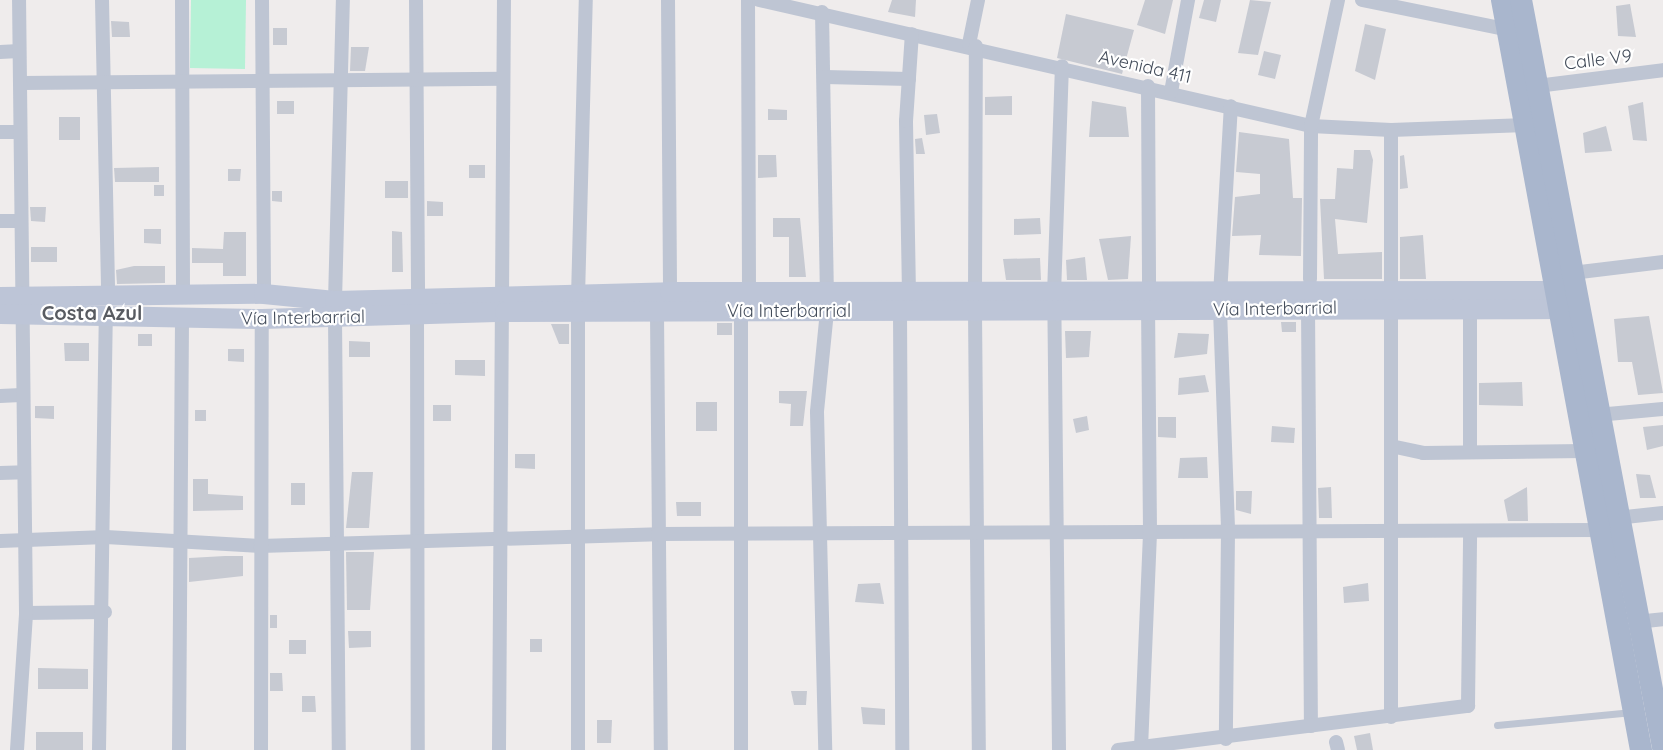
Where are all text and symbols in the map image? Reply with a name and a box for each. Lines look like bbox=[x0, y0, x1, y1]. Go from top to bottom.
street label: Calle V9 bbox=[1563, 45, 1633, 75]
street label: Avenida 411 bbox=[1097, 46, 1193, 88]
street label: Vía Interbarrial bbox=[1213, 297, 1337, 321]
district label: Costa Azul bbox=[42, 300, 142, 324]
street label: Vía Interbarrial bbox=[727, 300, 851, 322]
street label: Vía Interbarrial bbox=[241, 306, 365, 330]

